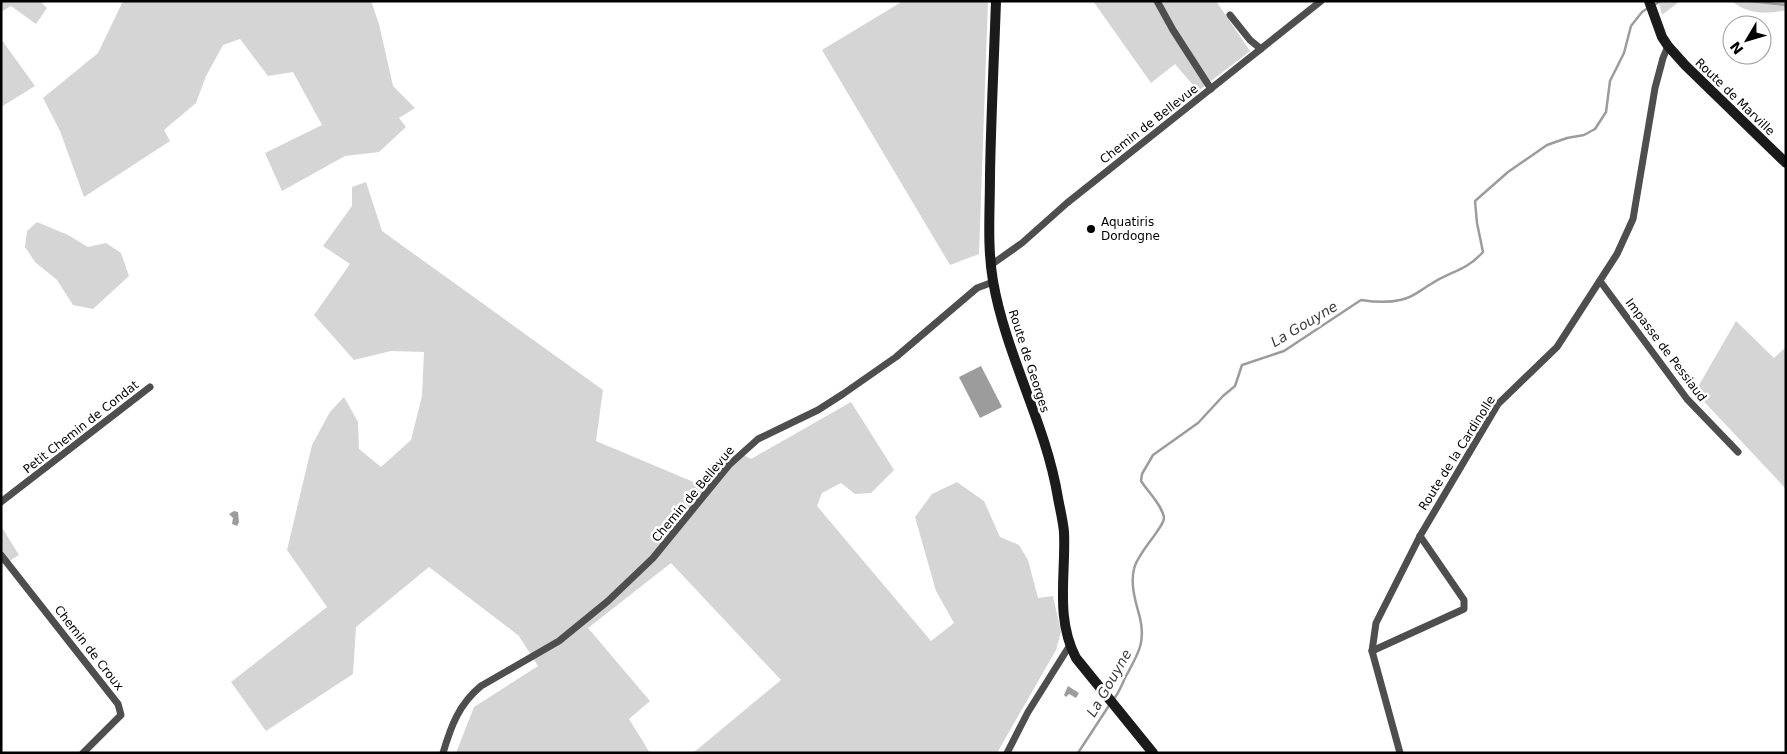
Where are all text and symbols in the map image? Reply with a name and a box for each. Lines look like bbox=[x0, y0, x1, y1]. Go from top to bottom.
north arrow bbox=[1722, 15, 1772, 65]
text: N bbox=[1727, 38, 1747, 58]
street label: Route de Marville bbox=[1693, 56, 1777, 138]
street label: Chemin de Bellevue bbox=[1097, 81, 1201, 167]
place label: Aquatiris Dordogne bbox=[1101, 215, 1160, 243]
marker: Aquatiris Dordogne bbox=[1085, 223, 1097, 235]
street label: Impasse de Pessiaud bbox=[1623, 296, 1709, 404]
water label: La Gouyne bbox=[1268, 298, 1340, 350]
street label: Route de Georges bbox=[1006, 308, 1052, 414]
street label: Petit Chemin de Condat bbox=[21, 377, 142, 476]
street label: Route de la Cardinolle bbox=[1416, 393, 1498, 513]
street label: Chemin de Bellevue bbox=[649, 443, 737, 545]
street label: Chemin de Croux bbox=[52, 603, 126, 693]
water label: La Gouyne bbox=[1083, 647, 1135, 719]

